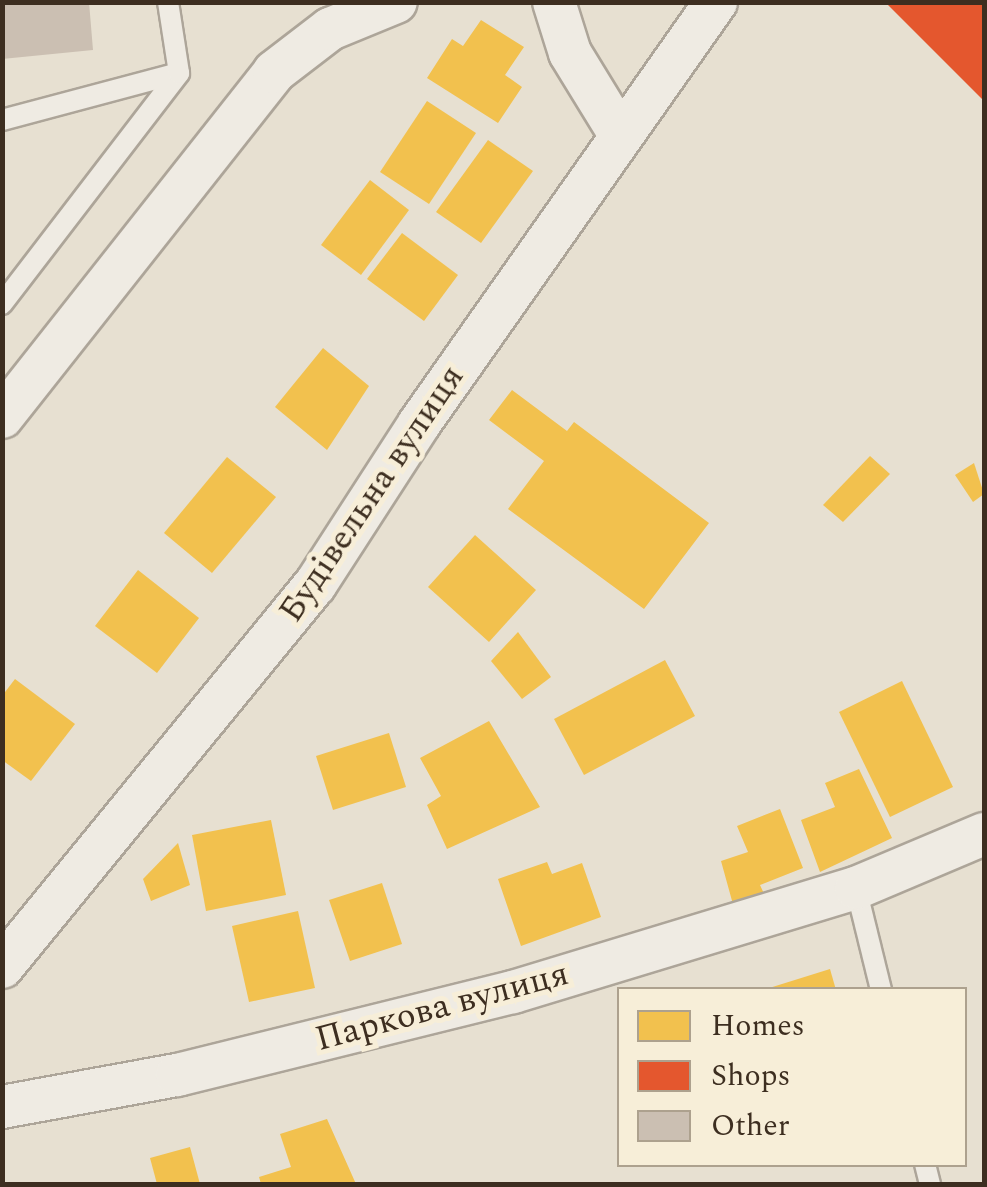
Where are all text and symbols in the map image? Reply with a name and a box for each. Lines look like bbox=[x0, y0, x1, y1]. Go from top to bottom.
street label: Будівельна вулиця bbox=[270, 357, 474, 631]
street label: Паркова вулиця bbox=[311, 953, 573, 1061]
legend bbox=[617, 987, 967, 1167]
text: Homes bbox=[711, 1003, 805, 1049]
text: Shops bbox=[711, 1053, 791, 1099]
text: Other bbox=[711, 1103, 790, 1149]

